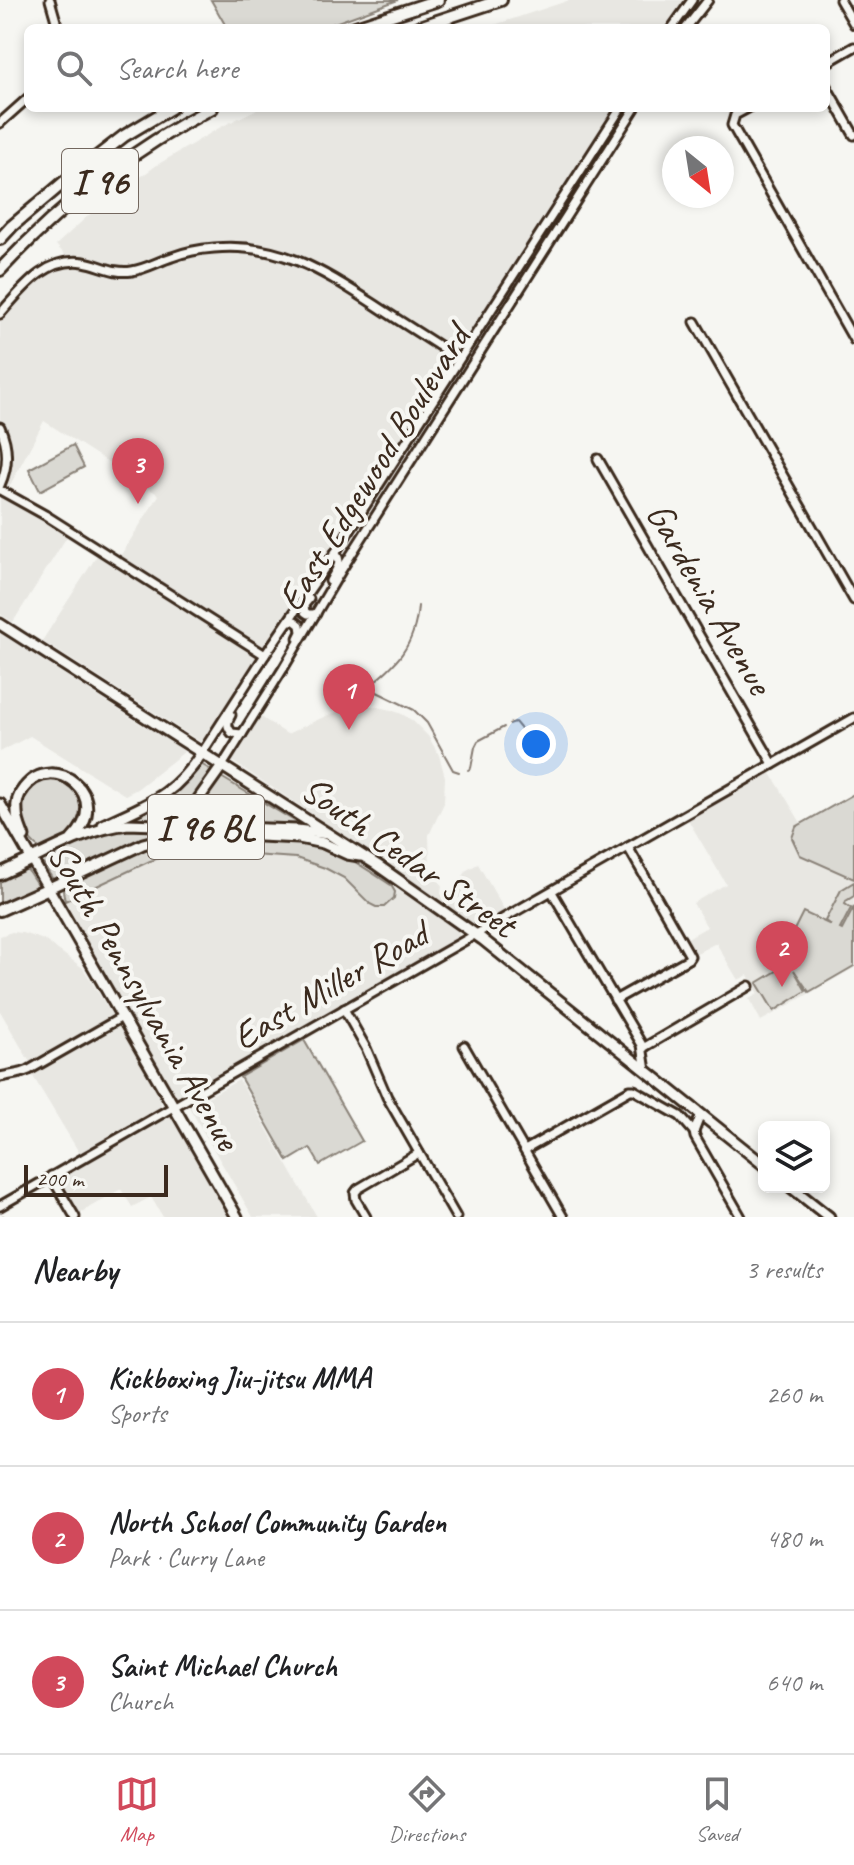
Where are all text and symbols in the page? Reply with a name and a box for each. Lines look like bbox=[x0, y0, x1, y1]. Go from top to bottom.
search box bbox=[24, 24, 830, 112]
icon: search bbox=[52, 46, 96, 90]
text: Search here bbox=[116, 49, 238, 87]
north arrow bbox=[662, 136, 734, 208]
road number: I 96 bbox=[62, 149, 138, 213]
street label: East Edgewood Boulevard bbox=[267, 312, 483, 619]
pin: 3 bbox=[112, 438, 164, 504]
street label: Gardenia Avenue bbox=[636, 494, 785, 705]
pin: 1 bbox=[323, 664, 375, 730]
your location bbox=[516, 724, 556, 764]
street label: South Cedar Street bbox=[292, 765, 528, 950]
road number: I 96 BL bbox=[148, 795, 264, 859]
street label: South Pennsylvania Avenue bbox=[38, 835, 253, 1160]
street label: East Miller Road bbox=[224, 908, 441, 1060]
pin: 2 bbox=[756, 921, 808, 987]
map controls bbox=[758, 1121, 830, 1193]
button: layers bbox=[758, 1121, 830, 1193]
scale bar bbox=[24, 1161, 168, 1197]
text: 200 m bbox=[36, 1165, 83, 1193]
text: Nearby bbox=[32, 1248, 118, 1291]
text: 3 results bbox=[746, 1253, 822, 1286]
text: Kickboxing Jiu-jitsu MMA bbox=[108, 1359, 371, 1397]
text: 1 bbox=[52, 1378, 64, 1411]
text: 260 m bbox=[766, 1378, 822, 1411]
text: Sports bbox=[108, 1397, 166, 1430]
text: North School Community Garden bbox=[108, 1503, 446, 1541]
text: 2 bbox=[52, 1522, 64, 1555]
text: 480 m bbox=[766, 1522, 822, 1555]
text: Park · Curry Lane bbox=[108, 1541, 264, 1574]
text: Saint Michael Church bbox=[108, 1647, 337, 1685]
text: 3 bbox=[52, 1666, 64, 1699]
text: 640 m bbox=[766, 1666, 822, 1699]
text: Church bbox=[108, 1685, 173, 1718]
tab: Map bbox=[115, 1772, 159, 1848]
tab: Directions bbox=[389, 1772, 465, 1848]
tab: Saved bbox=[695, 1772, 739, 1848]

